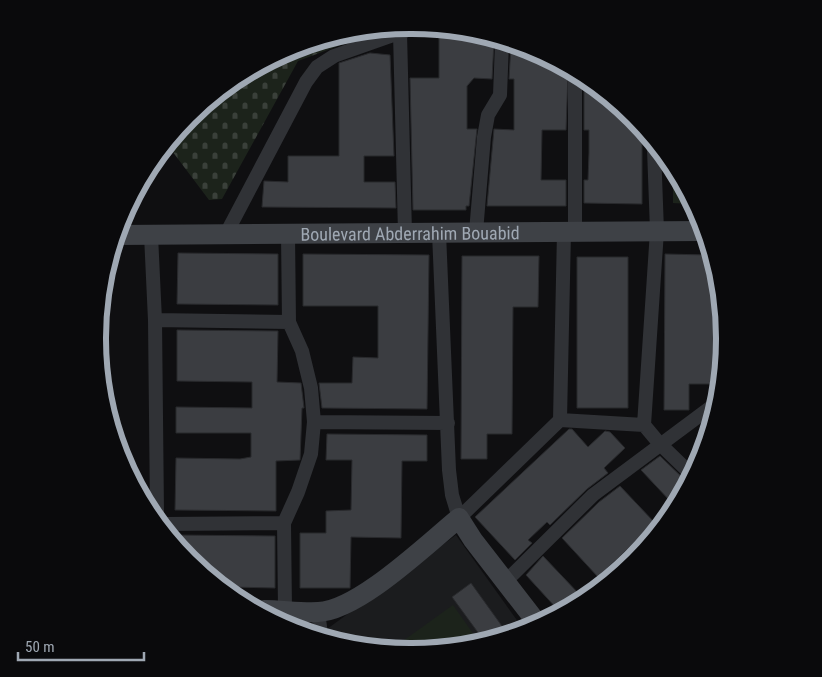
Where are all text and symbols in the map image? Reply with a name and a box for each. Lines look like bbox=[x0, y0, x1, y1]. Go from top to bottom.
street label: Boulevard Abderrahim Bouabid bbox=[300, 222, 520, 244]
scale bar bbox=[18, 630, 144, 662]
text: 50 m bbox=[25, 638, 55, 656]

